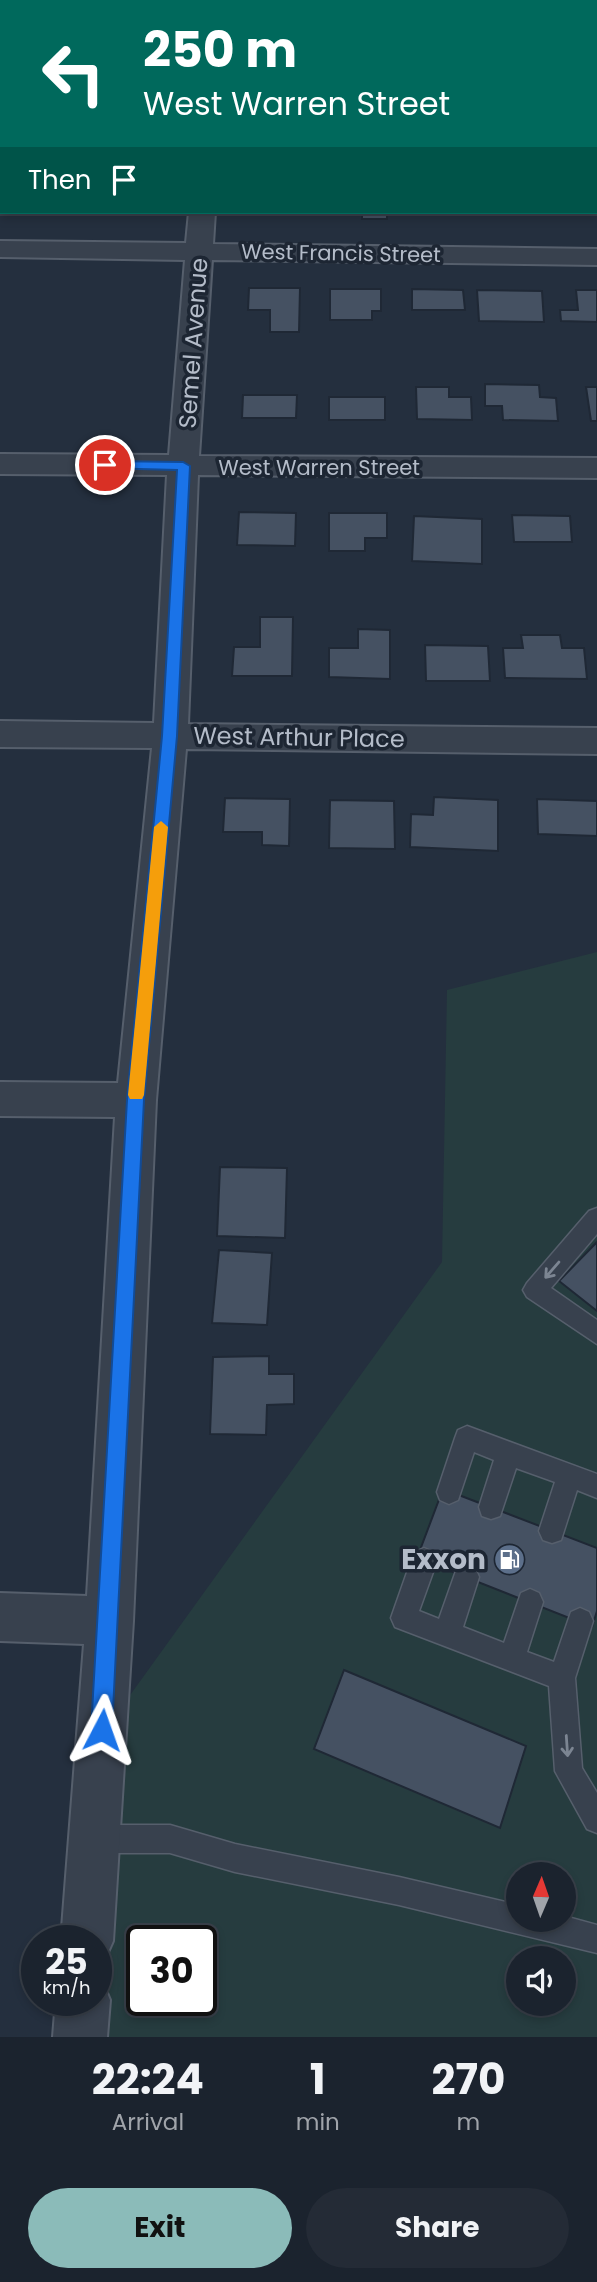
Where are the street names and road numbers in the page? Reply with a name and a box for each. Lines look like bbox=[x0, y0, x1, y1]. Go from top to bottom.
street label: West Francis Street bbox=[241, 237, 441, 269]
street label: Semel Avenue bbox=[171, 257, 215, 429]
street label: West Warren Street bbox=[218, 453, 420, 482]
street label: West Arthur Place bbox=[193, 719, 405, 755]

